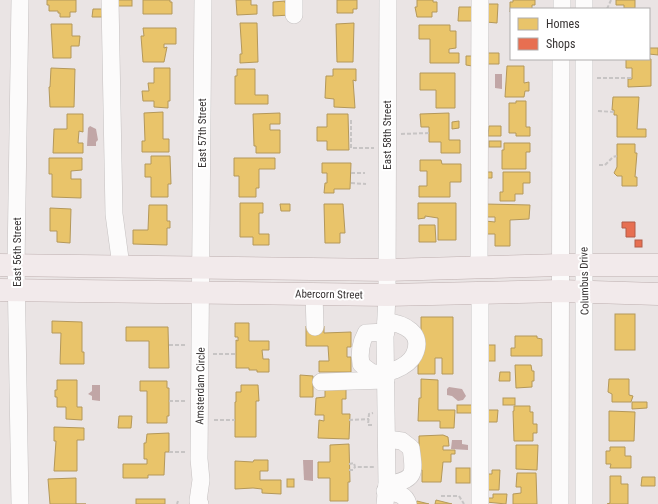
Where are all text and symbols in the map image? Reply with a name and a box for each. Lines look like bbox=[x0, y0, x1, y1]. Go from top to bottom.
legend bbox=[510, 8, 650, 60]
text: Homes bbox=[546, 17, 580, 31]
text: Shops bbox=[546, 37, 575, 51]
street label: East 57th Street bbox=[196, 98, 209, 168]
street label: East 58th Street bbox=[381, 100, 394, 170]
street label: East 56th Street bbox=[11, 217, 24, 287]
street label: Columbus Drive bbox=[577, 247, 592, 315]
street label: Abercorn Street bbox=[295, 287, 363, 302]
street label: Amsterdam Circle bbox=[193, 347, 208, 425]

